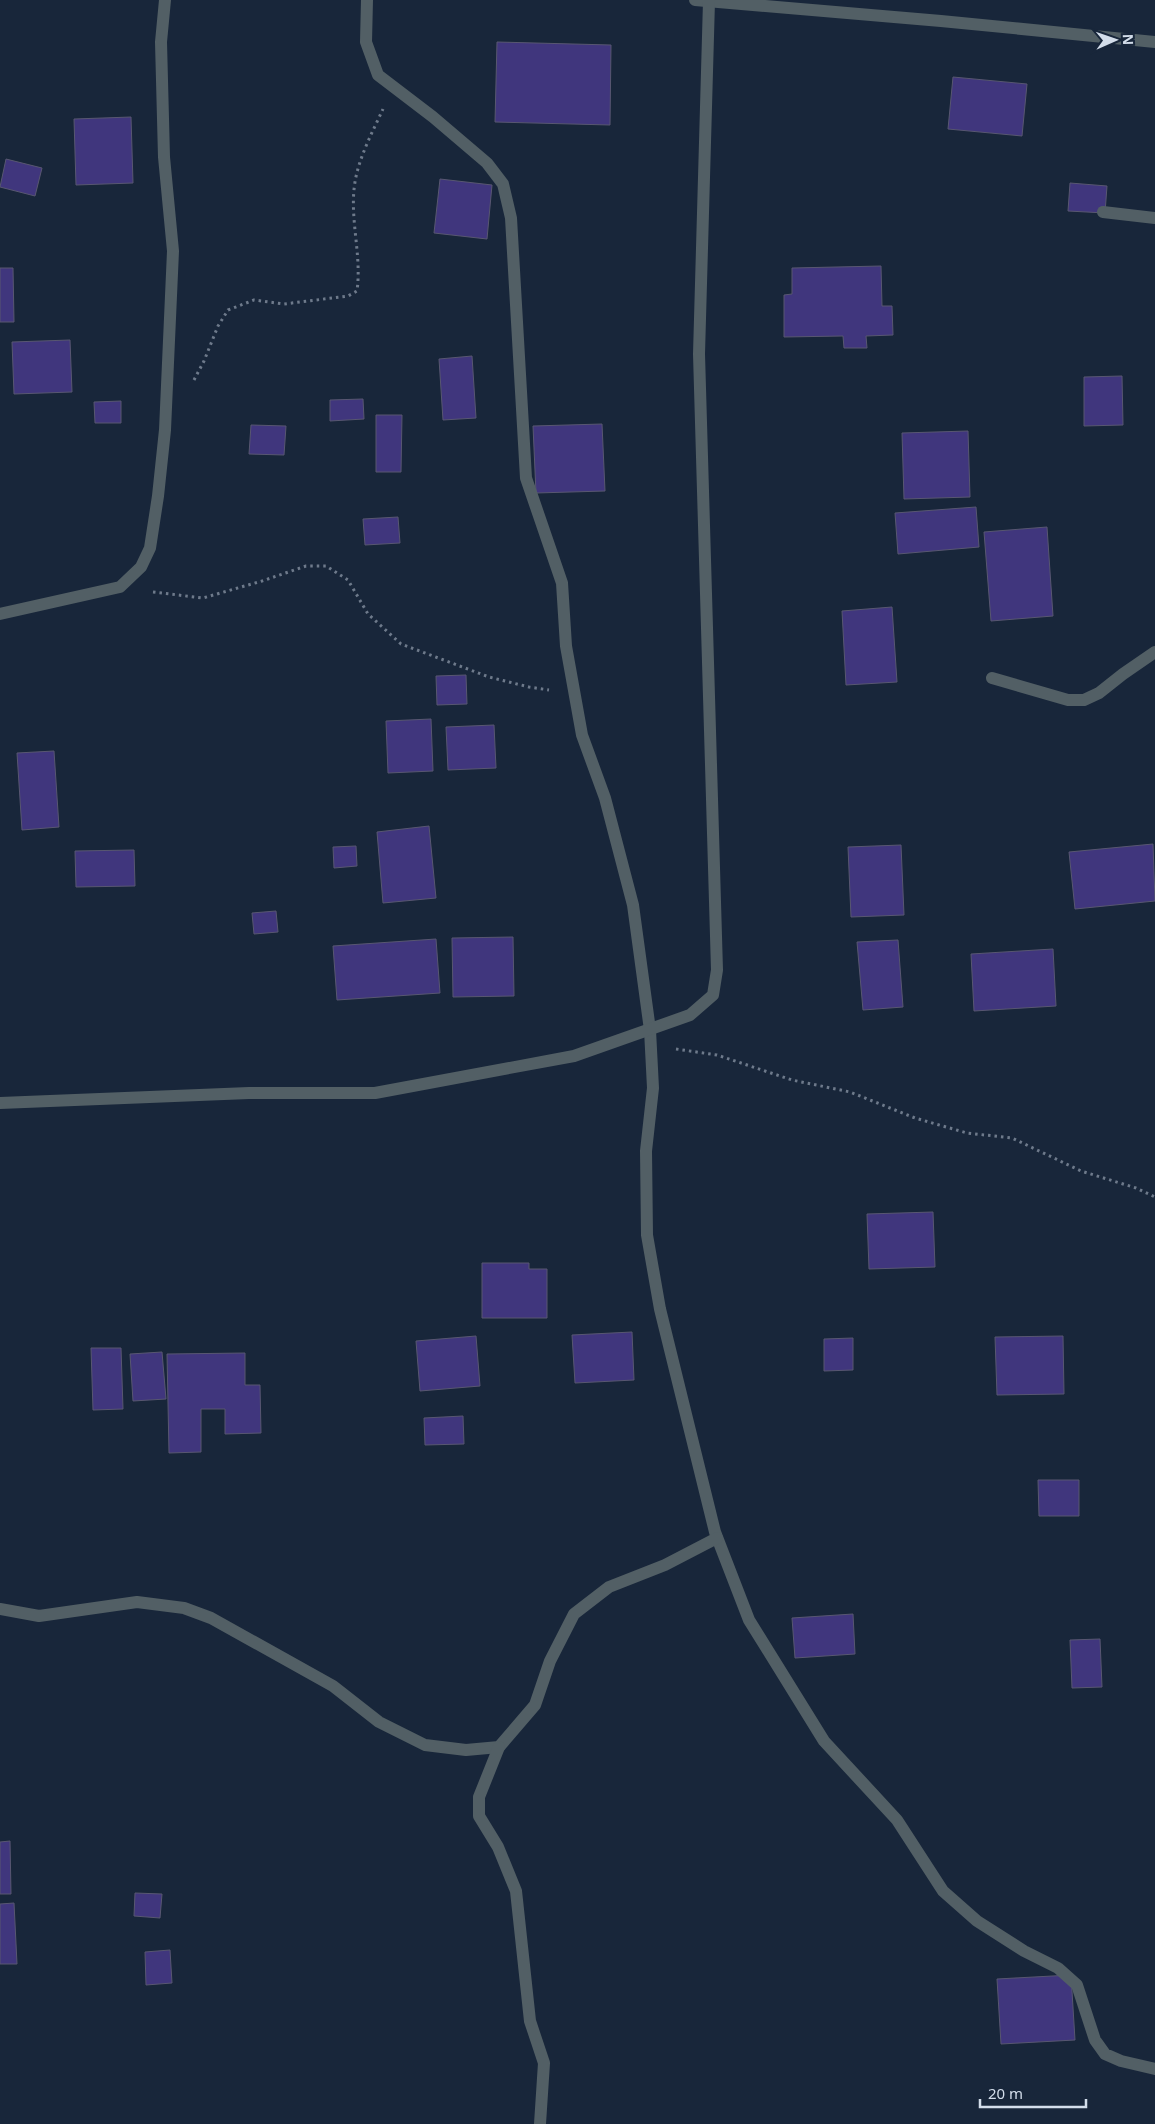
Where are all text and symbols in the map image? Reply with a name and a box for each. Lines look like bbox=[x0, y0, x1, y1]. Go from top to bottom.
north arrow bbox=[1090, 15, 1140, 65]
text: N bbox=[1119, 34, 1138, 46]
scale bar bbox=[980, 2076, 1086, 2108]
text: 20 m bbox=[988, 2083, 1023, 2103]

